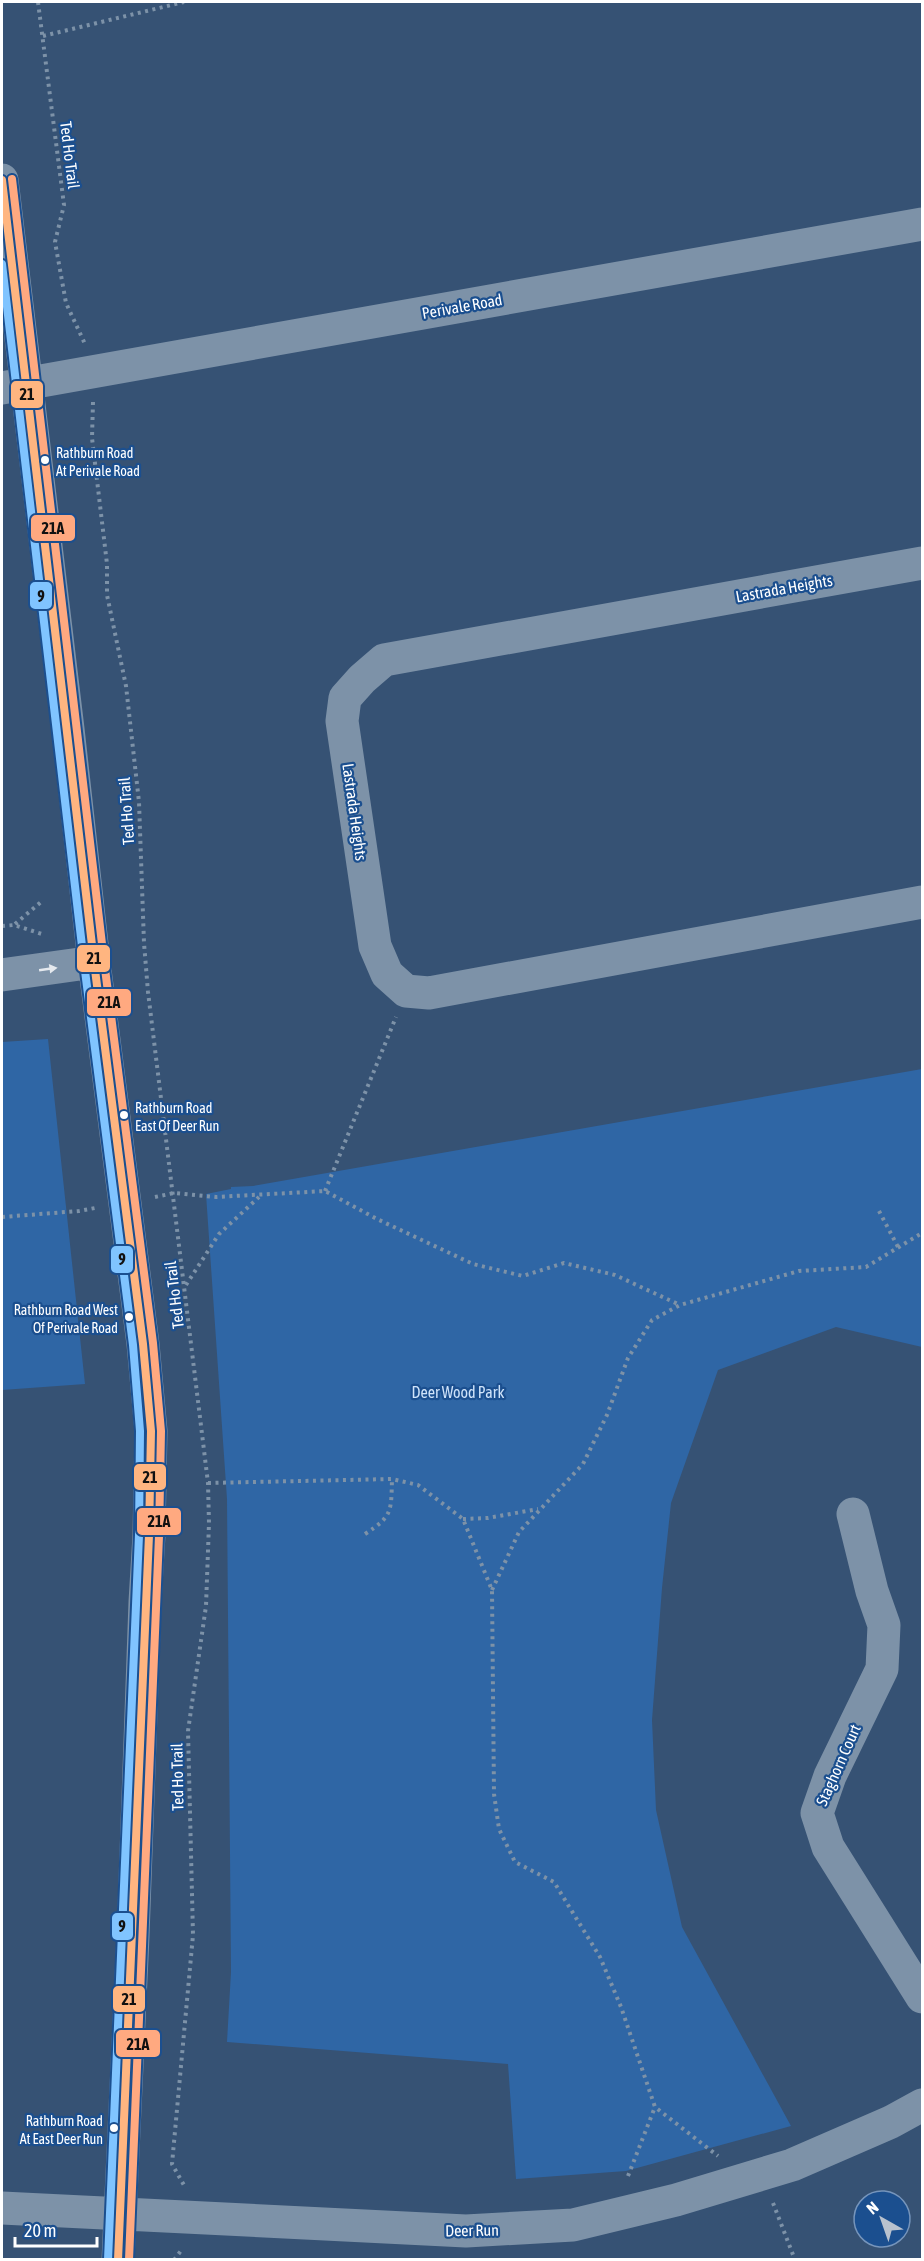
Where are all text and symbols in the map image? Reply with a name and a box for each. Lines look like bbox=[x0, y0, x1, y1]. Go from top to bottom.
street label: Ted Ho Trail bbox=[57, 120, 83, 191]
street label: Perivale Road bbox=[420, 290, 504, 322]
line badge: 21 bbox=[10, 380, 44, 409]
text: 21 bbox=[19, 385, 35, 403]
place label: Rathburn Road At Perivale Road bbox=[56, 445, 140, 479]
marker: Rathburn Road At Perivale Road bbox=[39, 454, 51, 466]
line badge: 21A bbox=[30, 514, 76, 542]
text: 21A bbox=[42, 519, 65, 537]
street label: Lastrada Heights bbox=[734, 571, 834, 606]
line badge: 9 bbox=[29, 581, 53, 610]
text: 9 bbox=[37, 587, 45, 605]
street label: Lastrada Heights bbox=[338, 762, 371, 862]
street label: Ted Ho Trail bbox=[115, 776, 137, 845]
line badge: 21 bbox=[76, 944, 111, 973]
text: 21 bbox=[86, 949, 102, 967]
one-way arrow bbox=[38, 964, 57, 973]
line badge: 21A bbox=[86, 988, 132, 1017]
text: 21A bbox=[98, 993, 121, 1011]
place label: Rathburn Road East Of Deer Run bbox=[135, 1100, 219, 1134]
marker: Rathburn Road East Of Deer Run bbox=[118, 1109, 130, 1121]
line badge: 9 bbox=[110, 1245, 134, 1274]
text: 9 bbox=[118, 1250, 126, 1268]
street label: Ted Ho Trail bbox=[161, 1259, 187, 1330]
place label: Rathburn Road West Of Perivale Road bbox=[14, 1302, 118, 1336]
marker: Rathburn Road West Of Perivale Road bbox=[123, 1311, 135, 1323]
park label: Deer Wood Park bbox=[412, 1383, 504, 1401]
line badge: 21 bbox=[133, 1463, 167, 1491]
text: 21 bbox=[142, 1468, 158, 1486]
line badge: 21A bbox=[136, 1507, 182, 1536]
text: 21A bbox=[148, 1512, 171, 1530]
street label: Staghorn Court bbox=[812, 1721, 865, 1809]
street label: Ted Ho Trail bbox=[167, 1742, 187, 1811]
line badge: 9 bbox=[111, 1912, 134, 1941]
text: 9 bbox=[118, 1917, 126, 1935]
line badge: 21 bbox=[112, 1985, 146, 2013]
text: 21 bbox=[121, 1990, 137, 2008]
line badge: 21A bbox=[115, 2029, 161, 2058]
text: 21A bbox=[127, 2035, 150, 2053]
place label: Rathburn Road At East Deer Run bbox=[20, 2113, 103, 2147]
marker: Rathburn Road At East Deer Run bbox=[108, 2122, 120, 2134]
north arrow bbox=[852, 2189, 912, 2249]
text: N bbox=[863, 2198, 882, 2217]
scale bar bbox=[15, 2210, 98, 2248]
text: 20 m bbox=[24, 2220, 56, 2241]
street label: Deer Run bbox=[445, 2221, 499, 2239]

